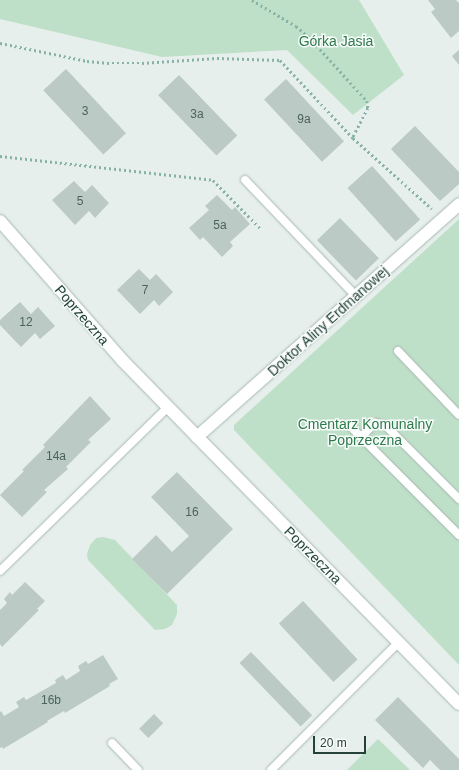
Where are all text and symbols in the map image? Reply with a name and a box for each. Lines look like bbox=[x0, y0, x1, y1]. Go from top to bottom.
park label: Górka Jasia bbox=[299, 33, 373, 49]
house number: 3 bbox=[82, 105, 88, 119]
house number: 3a bbox=[190, 108, 204, 122]
house number: 9a bbox=[297, 113, 311, 127]
house number: 5 bbox=[77, 195, 83, 209]
house number: 5a bbox=[213, 219, 227, 233]
street label: Doktor Aliny Erdmanowej bbox=[264, 262, 392, 380]
street label: Poprzeczna bbox=[51, 282, 113, 348]
house number: 7 bbox=[142, 284, 148, 298]
house number: 12 bbox=[19, 316, 33, 330]
park label: Cmentarz Komunalny Poprzeczna bbox=[298, 416, 432, 448]
house number: 14a bbox=[46, 450, 66, 464]
house number: 16 bbox=[185, 506, 199, 520]
street label: Poprzeczna bbox=[281, 523, 345, 587]
house number: 16b bbox=[41, 694, 61, 708]
scale bar bbox=[315, 728, 368, 754]
text: 20 m bbox=[320, 736, 347, 750]

